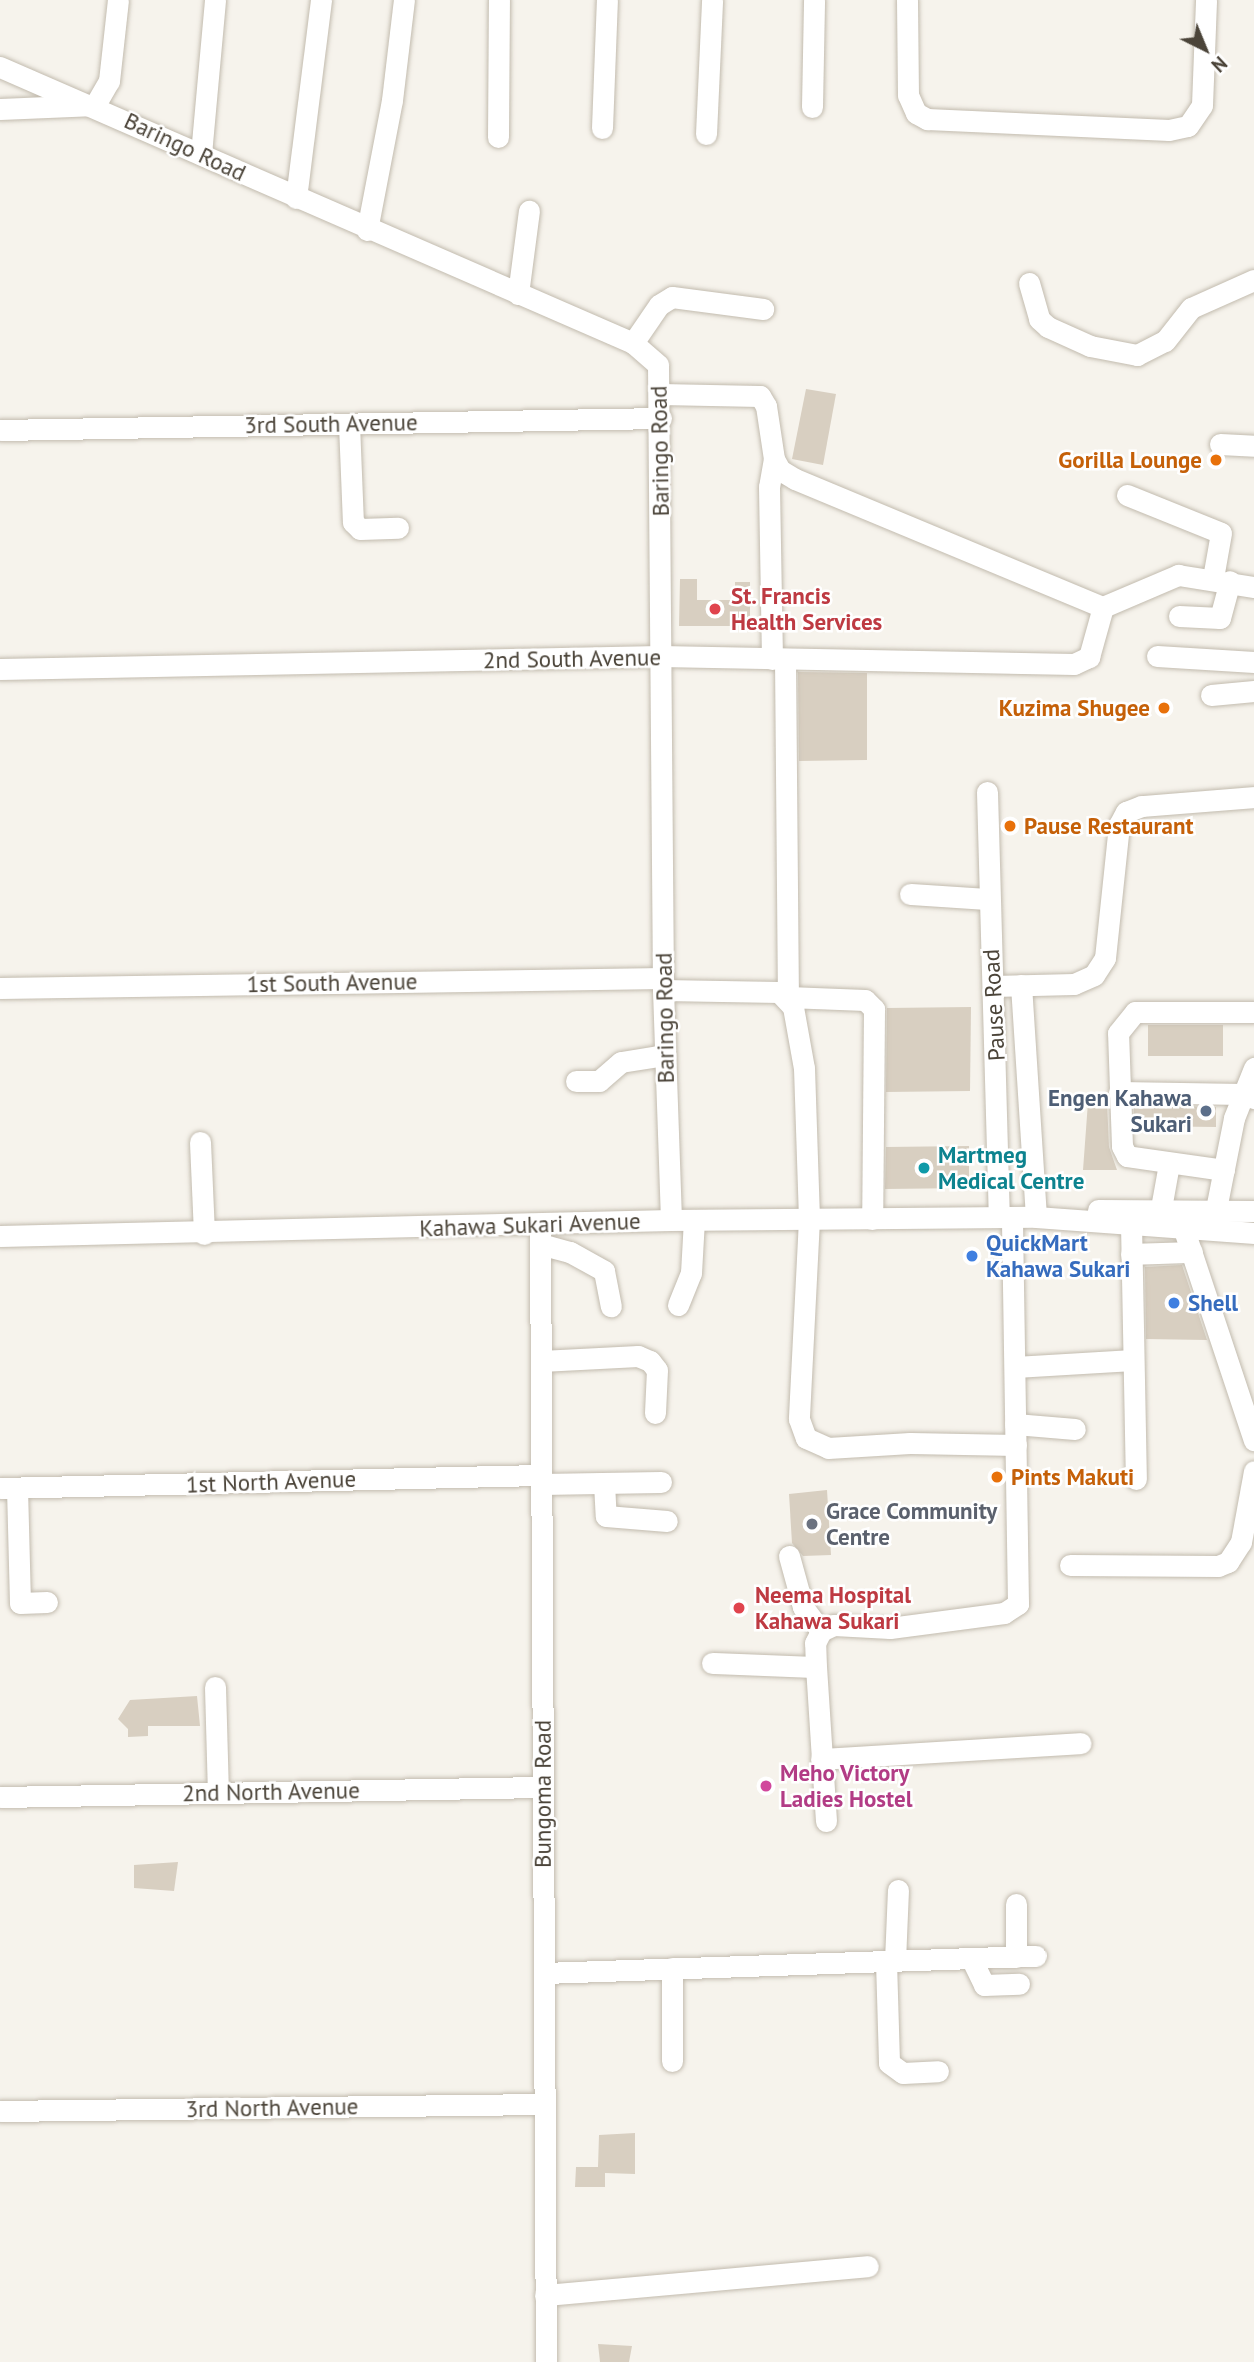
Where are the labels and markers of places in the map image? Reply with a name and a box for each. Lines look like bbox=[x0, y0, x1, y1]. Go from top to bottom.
place label: Gorilla Lounge bbox=[1058, 446, 1202, 474]
marker: Gorilla Lounge bbox=[1208, 452, 1224, 468]
place label: St. Francis Health Services bbox=[731, 582, 882, 636]
marker: St. Francis Health Services bbox=[705, 599, 725, 619]
place label: Kuzima Shugee bbox=[999, 694, 1150, 722]
marker: Kuzima Shugee bbox=[1156, 700, 1172, 716]
place label: Pause Restaurant bbox=[1024, 812, 1193, 840]
marker: Pause Restaurant bbox=[1002, 818, 1018, 834]
place label: Engen Kahawa Sukari bbox=[1048, 1084, 1192, 1138]
marker: Engen Kahawa Sukari bbox=[1198, 1103, 1214, 1119]
place label: Martmeg Medical Centre bbox=[938, 1141, 1085, 1195]
marker: Martmeg Medical Centre bbox=[916, 1160, 932, 1176]
place label: QuickMart Kahawa Sukari bbox=[986, 1229, 1130, 1283]
marker: QuickMart Kahawa Sukari bbox=[964, 1248, 980, 1264]
place label: Shell bbox=[1188, 1289, 1238, 1317]
marker: Shell bbox=[1166, 1295, 1182, 1311]
place label: Pints Makuti bbox=[1011, 1463, 1134, 1491]
marker: Pints Makuti bbox=[989, 1469, 1005, 1485]
place label: Grace Community Centre bbox=[826, 1497, 998, 1551]
marker: Grace Community Centre bbox=[804, 1516, 820, 1532]
place label: Neema Hospital Kahawa Sukari bbox=[755, 1581, 911, 1635]
marker: Neema Hospital Kahawa Sukari bbox=[729, 1598, 749, 1618]
place label: Meho Victory Ladies Hostel bbox=[780, 1759, 912, 1813]
marker: Meho Victory Ladies Hostel bbox=[758, 1778, 774, 1794]

